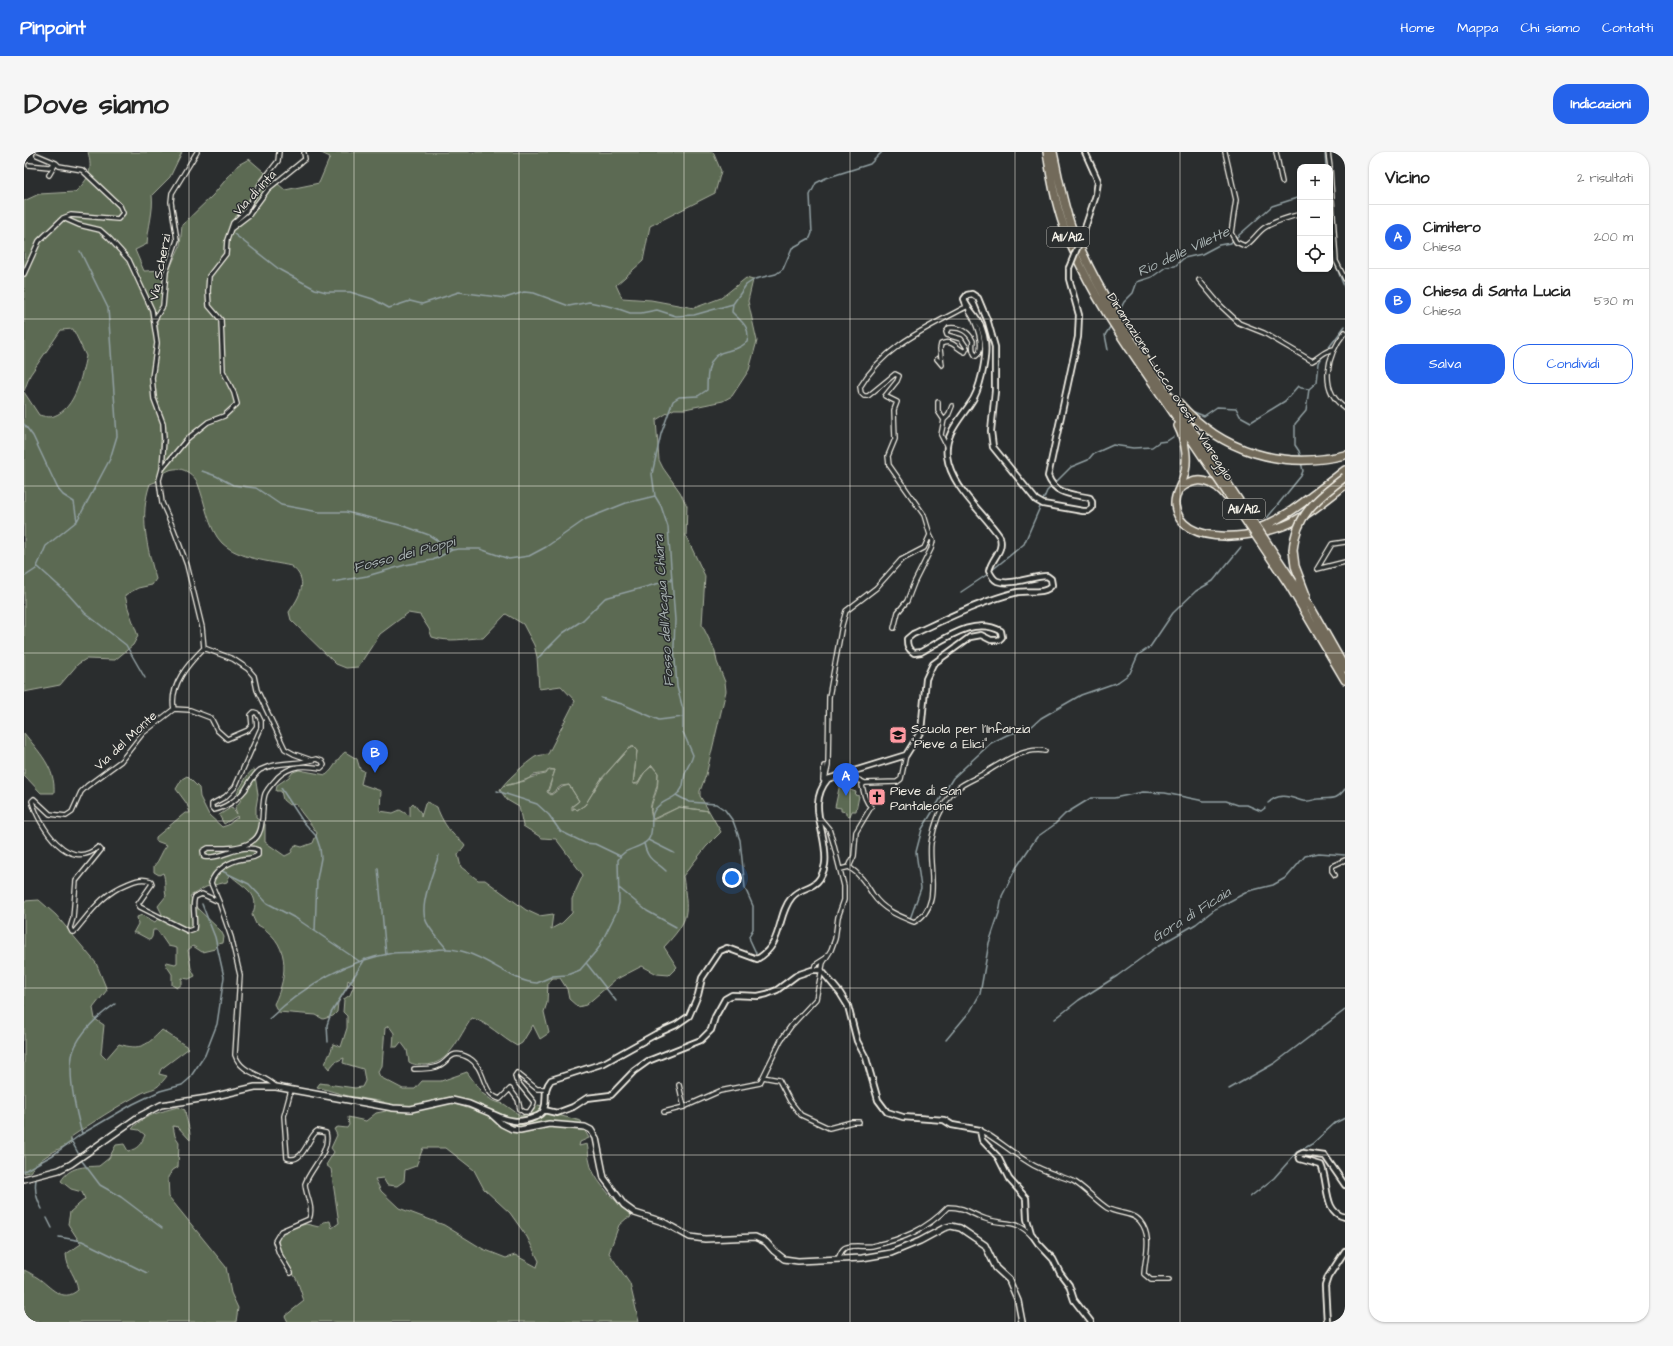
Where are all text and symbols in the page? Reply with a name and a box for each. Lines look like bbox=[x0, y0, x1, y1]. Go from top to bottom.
text: Pinpoint bbox=[20, 15, 86, 42]
text: Home bbox=[1400, 18, 1435, 38]
text: Mappa bbox=[1457, 18, 1498, 38]
text: Chi siamo bbox=[1520, 18, 1580, 38]
text: Contatti bbox=[1602, 18, 1653, 38]
button: Indicazioni bbox=[1553, 84, 1649, 124]
text: Dove siamo bbox=[24, 85, 169, 124]
map controls bbox=[1297, 164, 1333, 272]
button: + bbox=[1297, 164, 1333, 200]
street label: Via di Inta bbox=[229, 166, 281, 219]
text: Vicino bbox=[1385, 166, 1430, 190]
text: 2 risultati bbox=[1577, 169, 1633, 187]
button: − bbox=[1297, 200, 1333, 236]
text: Cimitero bbox=[1423, 217, 1481, 238]
water label: Rio delle Villette bbox=[1134, 221, 1234, 282]
road number: A11/A12 bbox=[1047, 227, 1089, 247]
text: A bbox=[1394, 228, 1402, 246]
text: 200 m bbox=[1594, 228, 1633, 246]
street label: Via Scherzi bbox=[145, 232, 175, 302]
button: locate bbox=[1297, 236, 1333, 272]
text: Chiesa bbox=[1423, 238, 1461, 256]
text: Chiesa di Santa Lucia bbox=[1423, 281, 1570, 302]
street label: Diramazione Lucca ovest - Viareggio bbox=[1102, 289, 1238, 485]
text: B bbox=[1393, 292, 1403, 310]
text: 530 m bbox=[1594, 292, 1633, 310]
text: Chiesa bbox=[1423, 302, 1461, 320]
button: Salva bbox=[1385, 344, 1505, 384]
button: Condividi bbox=[1513, 344, 1633, 384]
road number: A11/A12 bbox=[1223, 499, 1265, 519]
water label: Fosso dei Pioppi bbox=[351, 531, 459, 578]
water label: Fosso dell'Acqua Chiara bbox=[649, 533, 679, 688]
street label: Via del Monte bbox=[90, 707, 161, 775]
place label: Scuola per l'Infanzia "Pieve a Elici" bbox=[911, 720, 1031, 753]
school or university icon: Scuola per l'Infanzia "Pieve a Elici" bbox=[888, 725, 908, 745]
pin: B bbox=[362, 740, 388, 773]
pin: A bbox=[833, 763, 859, 796]
place label: Pieve di San Pantaleone bbox=[890, 782, 962, 815]
church icon: Pieve di San Pantaleone bbox=[867, 787, 887, 807]
your location bbox=[722, 868, 742, 888]
water label: Gora di Ficaia bbox=[1148, 882, 1236, 947]

